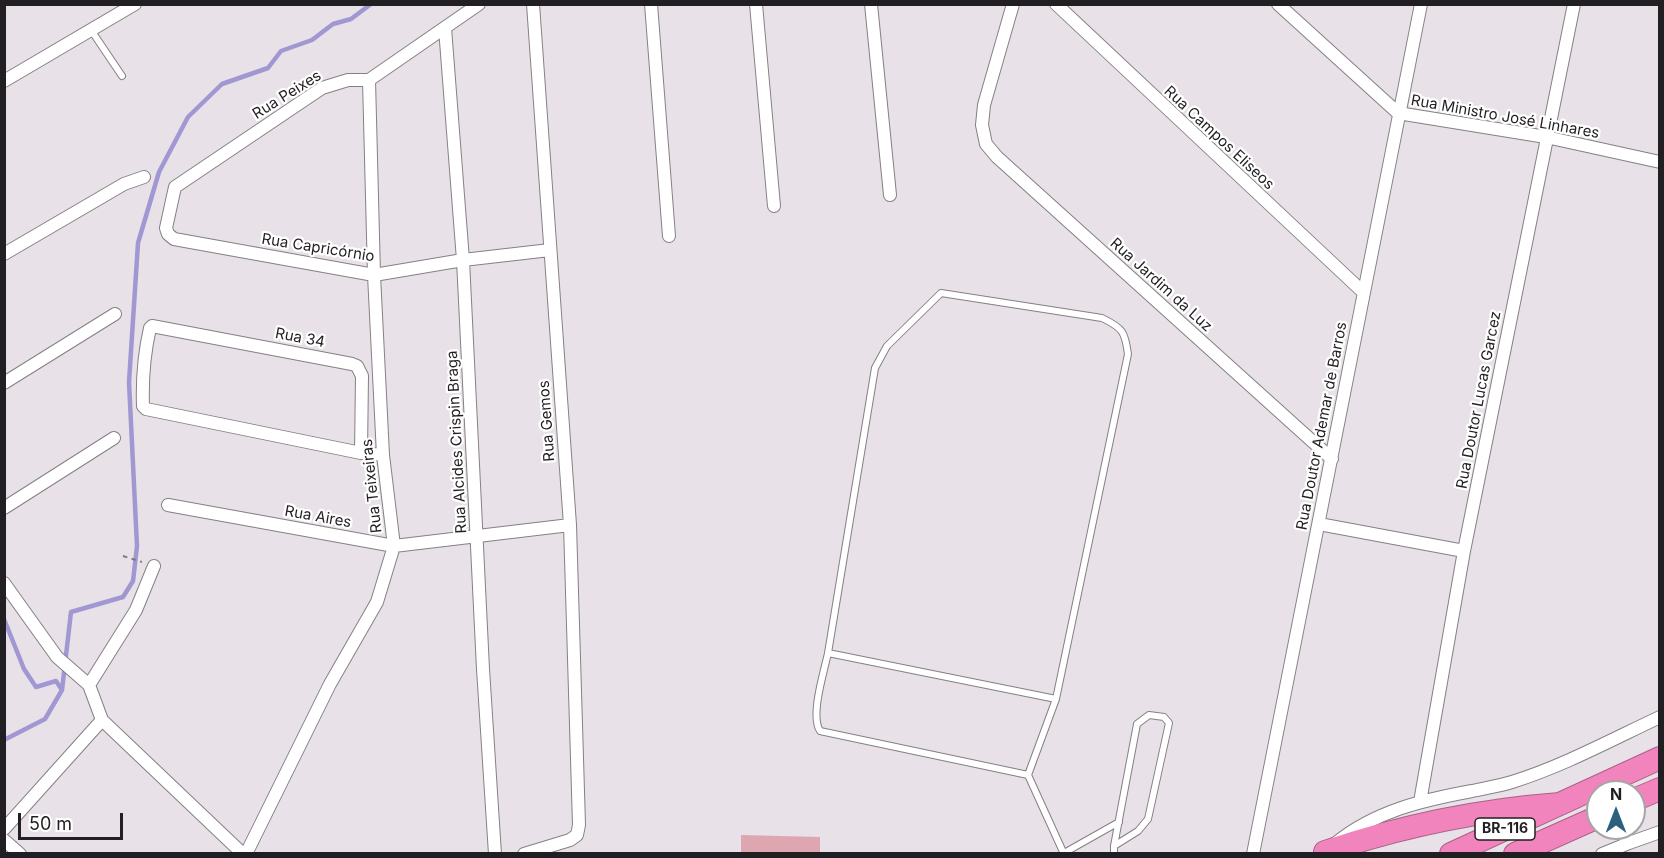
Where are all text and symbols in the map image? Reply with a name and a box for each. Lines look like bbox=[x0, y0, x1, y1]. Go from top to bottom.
street label: Rua Peixes bbox=[249, 67, 325, 123]
street label: Rua Campos Eliseos bbox=[1160, 82, 1278, 194]
street label: Rua Ministro José Linhares bbox=[1409, 92, 1601, 142]
street label: Rua Capricórnio bbox=[260, 230, 376, 266]
street label: Rua Jardim da Luz bbox=[1106, 234, 1216, 336]
street label: Rua Doutor Lucas Garcez bbox=[1453, 310, 1505, 490]
street label: Rua Doutor Ademar de Barros bbox=[1293, 320, 1351, 532]
street label: Rua 34 bbox=[274, 324, 326, 352]
street label: Rua Alcides Crispin Braga bbox=[443, 350, 471, 534]
street label: Rua Gemos bbox=[535, 380, 559, 462]
street label: Rua Teixeiras bbox=[358, 438, 386, 534]
street label: Rua Aires bbox=[283, 502, 353, 532]
north arrow bbox=[1586, 780, 1646, 840]
text: N bbox=[1610, 784, 1622, 804]
scale bar bbox=[21, 801, 126, 839]
text: 50 m bbox=[29, 813, 72, 834]
road number: BR-116 bbox=[1475, 818, 1535, 840]

